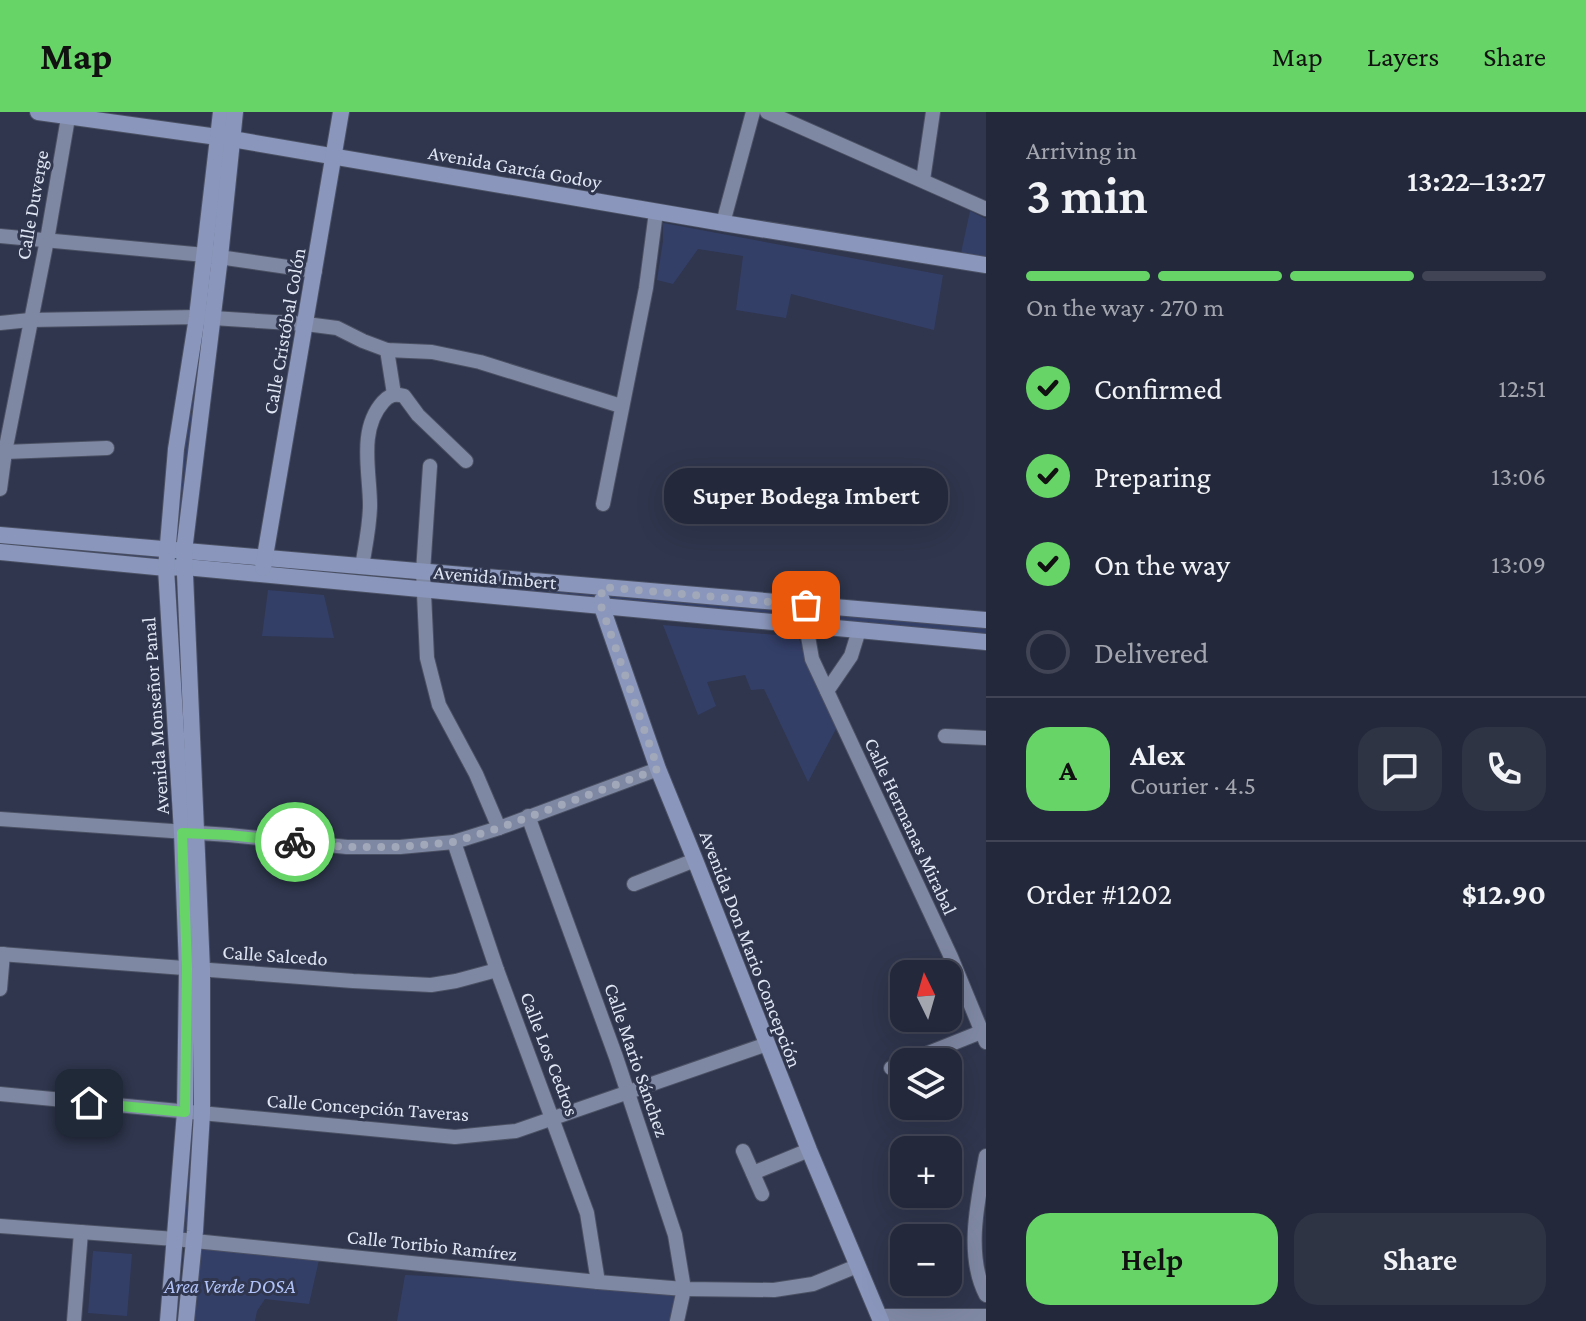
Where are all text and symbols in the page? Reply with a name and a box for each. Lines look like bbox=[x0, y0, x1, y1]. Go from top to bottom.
text: Map bbox=[40, 35, 113, 77]
text: Map bbox=[1272, 41, 1323, 72]
text: Layers bbox=[1367, 41, 1439, 72]
text: Share bbox=[1483, 41, 1546, 72]
text: Arriving in bbox=[1026, 136, 1137, 165]
street label: Avenida García Godoy bbox=[426, 141, 604, 194]
street label: Calle Duverge bbox=[12, 148, 53, 262]
text: 13:22–13:27 bbox=[1407, 164, 1546, 197]
text: 3 min bbox=[1026, 166, 1148, 224]
street label: Calle Cristóbal Colón bbox=[259, 246, 310, 416]
text: On the way · 270 m bbox=[1026, 293, 1224, 322]
icon: check bbox=[1026, 366, 1070, 410]
text: Confirmed bbox=[1094, 372, 1222, 405]
text: 12:51 bbox=[1498, 374, 1546, 403]
icon: check bbox=[1026, 454, 1070, 498]
text: Preparing bbox=[1094, 460, 1211, 493]
text: 13:06 bbox=[1491, 462, 1546, 491]
callout: Super Bodega Imbert bbox=[664, 469, 948, 525]
text: Super Bodega Imbert bbox=[693, 481, 919, 510]
icon: check bbox=[1026, 542, 1070, 586]
text: On the way bbox=[1094, 548, 1230, 581]
text: 13:09 bbox=[1491, 550, 1546, 579]
street label: Avenida Imbert bbox=[433, 561, 558, 593]
pin bbox=[772, 571, 840, 639]
icon: bag bbox=[784, 583, 828, 627]
street label: Avenida Monseñor Panal bbox=[137, 616, 173, 816]
text: Delivered bbox=[1094, 636, 1209, 669]
button: chat bbox=[1358, 727, 1442, 811]
button: phone bbox=[1462, 727, 1546, 811]
street label: Calle Hermanas Mirabal bbox=[860, 734, 962, 918]
text: Alex bbox=[1130, 738, 1185, 771]
text: A bbox=[1059, 753, 1077, 786]
text: Courier · 4.5 bbox=[1130, 771, 1256, 800]
courier bbox=[255, 802, 335, 882]
icon: bike bbox=[273, 820, 317, 864]
street label: Avenida Don Mario Concepción bbox=[695, 827, 807, 1071]
text: Order #1202 bbox=[1026, 877, 1172, 910]
text: $12.90 bbox=[1462, 877, 1546, 910]
street label: Calle Salcedo bbox=[222, 940, 328, 970]
north arrow bbox=[890, 960, 962, 1032]
map controls bbox=[890, 960, 962, 1296]
street label: Calle Mario Sánchez bbox=[600, 980, 674, 1140]
street label: Calle Los Cedros bbox=[516, 989, 584, 1119]
button: layers bbox=[890, 1048, 962, 1120]
pin bbox=[55, 1069, 123, 1137]
icon: home bbox=[67, 1081, 111, 1125]
street label: Calle Concepción Taveras bbox=[266, 1089, 470, 1126]
button: + bbox=[890, 1136, 962, 1208]
button: Help bbox=[1026, 1213, 1278, 1305]
button: Share bbox=[1294, 1213, 1546, 1305]
button: − bbox=[890, 1224, 962, 1296]
street label: Calle Toribio Ramírez bbox=[346, 1225, 518, 1265]
park label: Area Verde DOSA bbox=[163, 1275, 296, 1297]

